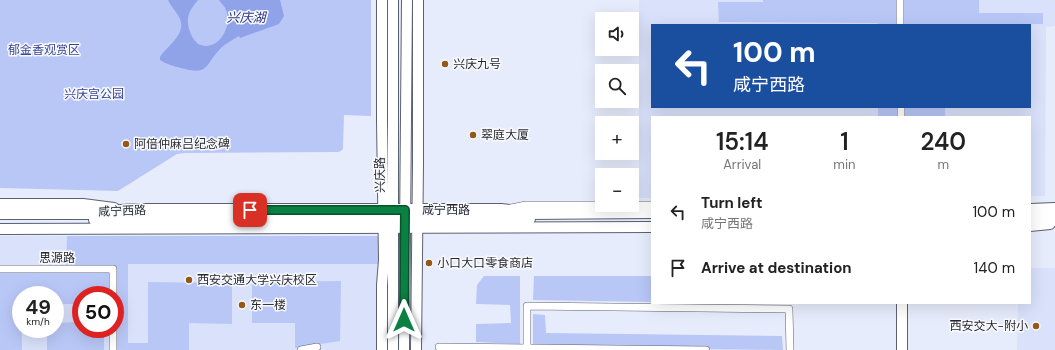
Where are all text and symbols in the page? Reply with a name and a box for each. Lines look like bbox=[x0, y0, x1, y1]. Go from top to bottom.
water label: 兴庆湖 bbox=[226, 9, 267, 26]
map controls bbox=[595, 12, 639, 212]
button: sound bbox=[595, 12, 639, 56]
text: 100 m bbox=[733, 34, 816, 71]
icon: left bbox=[667, 40, 719, 92]
park label: 郁金香观赏区 bbox=[8, 42, 80, 58]
place label: 兴庆九号 bbox=[453, 56, 501, 72]
marker: 兴庆九号 bbox=[440, 59, 450, 69]
button: search bbox=[595, 64, 639, 108]
text: 咸宁西路 bbox=[733, 73, 805, 97]
park label: 兴庆宫公园 bbox=[64, 86, 124, 102]
button: + bbox=[595, 116, 639, 160]
text: 15:14 bbox=[716, 126, 768, 157]
text: 1 bbox=[840, 126, 849, 157]
text: 240 bbox=[920, 126, 966, 157]
place label: 翠庭大厦 bbox=[481, 127, 529, 143]
marker: 翠庭大厦 bbox=[468, 130, 478, 140]
place label: 阿倍仲麻吕纪念碑 bbox=[134, 136, 230, 152]
marker: 阿倍仲麻吕纪念碑 bbox=[121, 139, 131, 149]
text: Arrival bbox=[723, 156, 761, 173]
text: min bbox=[833, 156, 856, 173]
text: m bbox=[937, 156, 949, 173]
street label: 兴庆路 bbox=[372, 157, 388, 193]
button: − bbox=[595, 168, 639, 212]
pin bbox=[233, 193, 267, 227]
text: Turn left bbox=[701, 193, 762, 213]
icon: arrive bbox=[239, 199, 261, 221]
icon: left bbox=[667, 201, 689, 223]
street label: 咸宁西路 bbox=[98, 202, 146, 220]
street label: 咸宁西路 bbox=[422, 202, 470, 218]
text: 100 m bbox=[972, 202, 1015, 222]
text: 咸宁西路 bbox=[701, 215, 753, 232]
street label: 思源路 bbox=[39, 250, 75, 266]
place label: 小口大口零食商店 bbox=[437, 255, 533, 271]
icon: arrive bbox=[667, 257, 689, 279]
marker: 小口大口零食商店 bbox=[424, 258, 434, 268]
text: Arrive at destination bbox=[701, 258, 852, 278]
text: 140 m bbox=[974, 258, 1015, 278]
place label: 西安交通大学兴庆校区 bbox=[197, 272, 317, 288]
marker: 西安交通大学兴庆校区 bbox=[184, 275, 194, 285]
speed limit sign: 50 bbox=[72, 286, 124, 338]
text: 49 bbox=[25, 294, 51, 320]
place label: 东一楼 bbox=[250, 297, 286, 313]
position arrow bbox=[383, 299, 425, 341]
marker: 东一楼 bbox=[237, 300, 247, 310]
text: km/h bbox=[26, 315, 50, 328]
place label: 西安交大-附小 bbox=[950, 318, 1028, 334]
marker: 西安交大-附小 bbox=[1031, 321, 1041, 331]

